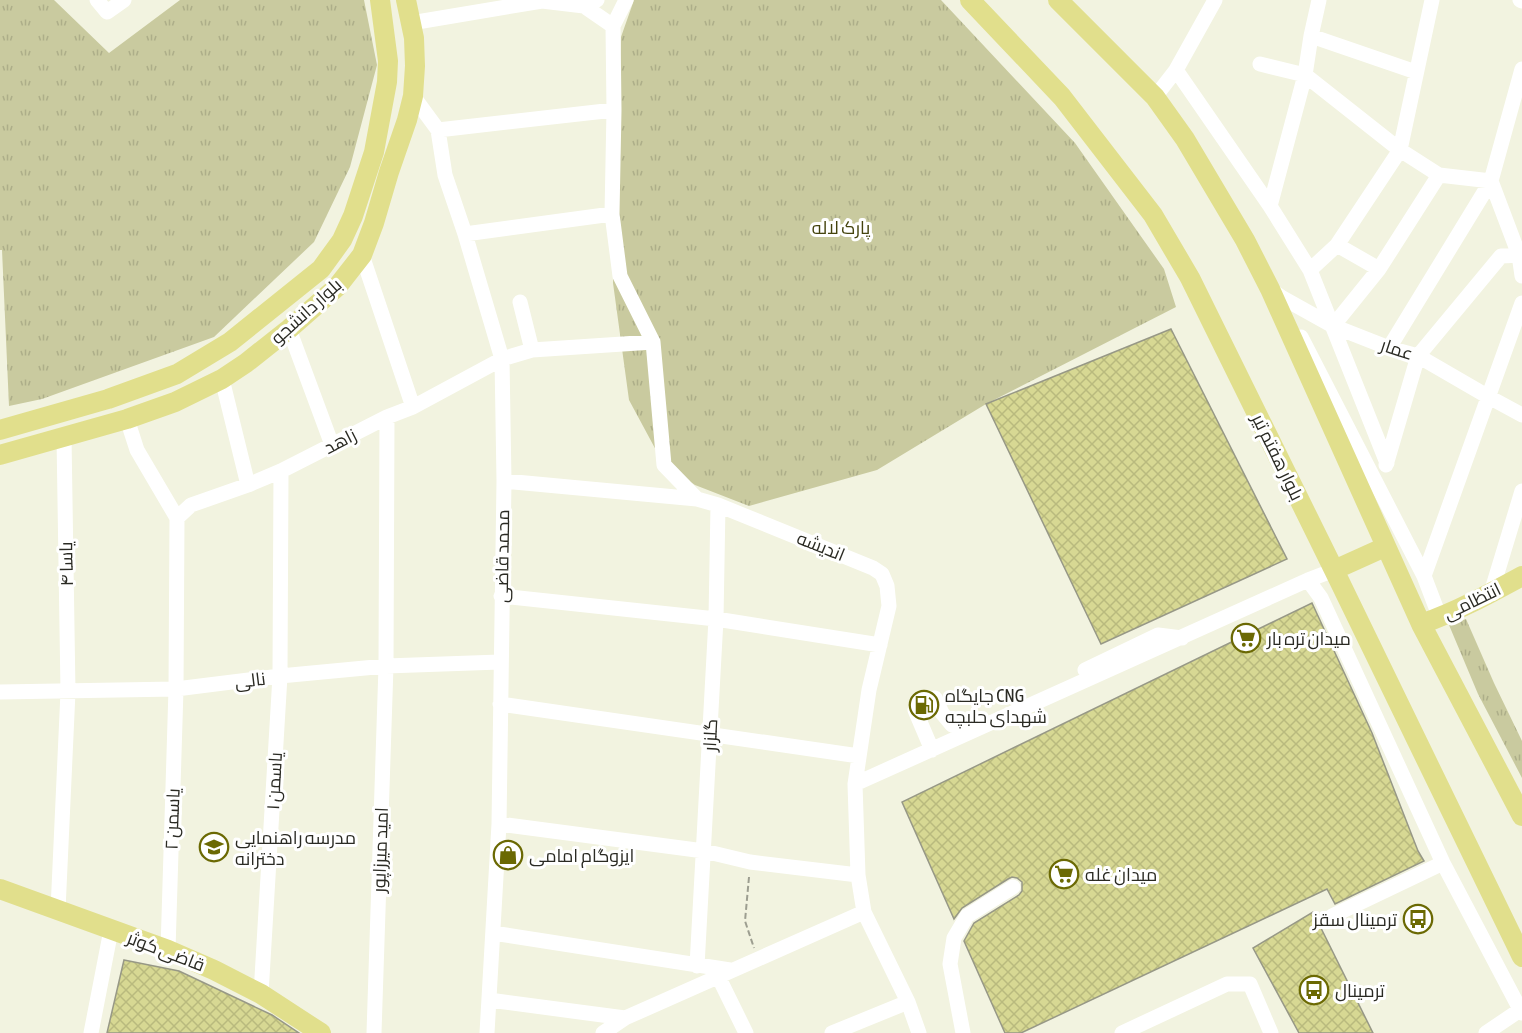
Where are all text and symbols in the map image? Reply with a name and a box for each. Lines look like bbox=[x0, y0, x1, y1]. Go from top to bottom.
park label: پارک لاله bbox=[812, 217, 870, 240]
street label: بلوار دانشجو bbox=[266, 274, 346, 349]
street label: عمار bbox=[1377, 334, 1416, 365]
street label: بلوار هفتم تیر bbox=[1246, 409, 1308, 505]
street label: زاهد bbox=[320, 424, 360, 459]
street label: محمد قاضی bbox=[491, 509, 514, 603]
street label: اندیشه bbox=[794, 527, 848, 565]
street label: یاسا ۴ bbox=[55, 541, 77, 587]
street label: انتظامی bbox=[1440, 578, 1505, 625]
supermarket icon: میدان تره بار bbox=[1230, 622, 1262, 654]
place label: میدان تره بار bbox=[1266, 628, 1351, 650]
street label: نالی bbox=[233, 668, 267, 693]
place label: جایگاه CNG شهدای حلبچه bbox=[945, 685, 1047, 729]
fuel station icon: جایگاه CNG شهدای حلبچه bbox=[908, 689, 940, 721]
street label: گلزار bbox=[699, 718, 722, 753]
street label: یاسمن ۱ bbox=[262, 751, 287, 810]
street label: یاسمن ۲ bbox=[160, 788, 185, 850]
street label: امید میرزاپور bbox=[368, 807, 394, 894]
place label: مدرسه راهنمایی دخترانه bbox=[235, 827, 356, 870]
school or university icon: مدرسه راهنمایی دخترانه bbox=[198, 831, 230, 863]
shop icon: ایزوگام امامی bbox=[492, 839, 524, 871]
place label: ایزوگام امامی bbox=[529, 845, 634, 868]
supermarket icon: میدان غله bbox=[1048, 858, 1080, 890]
place label: میدان غله bbox=[1085, 864, 1157, 886]
bus stop icon: ترمینال سقز bbox=[1402, 903, 1434, 935]
place label: ترمینال سقز bbox=[1312, 909, 1397, 931]
street label: قاضی کوثر bbox=[123, 926, 208, 976]
bus stop icon: ترمینال bbox=[1298, 974, 1330, 1006]
place label: ترمینال bbox=[1335, 980, 1385, 1002]

